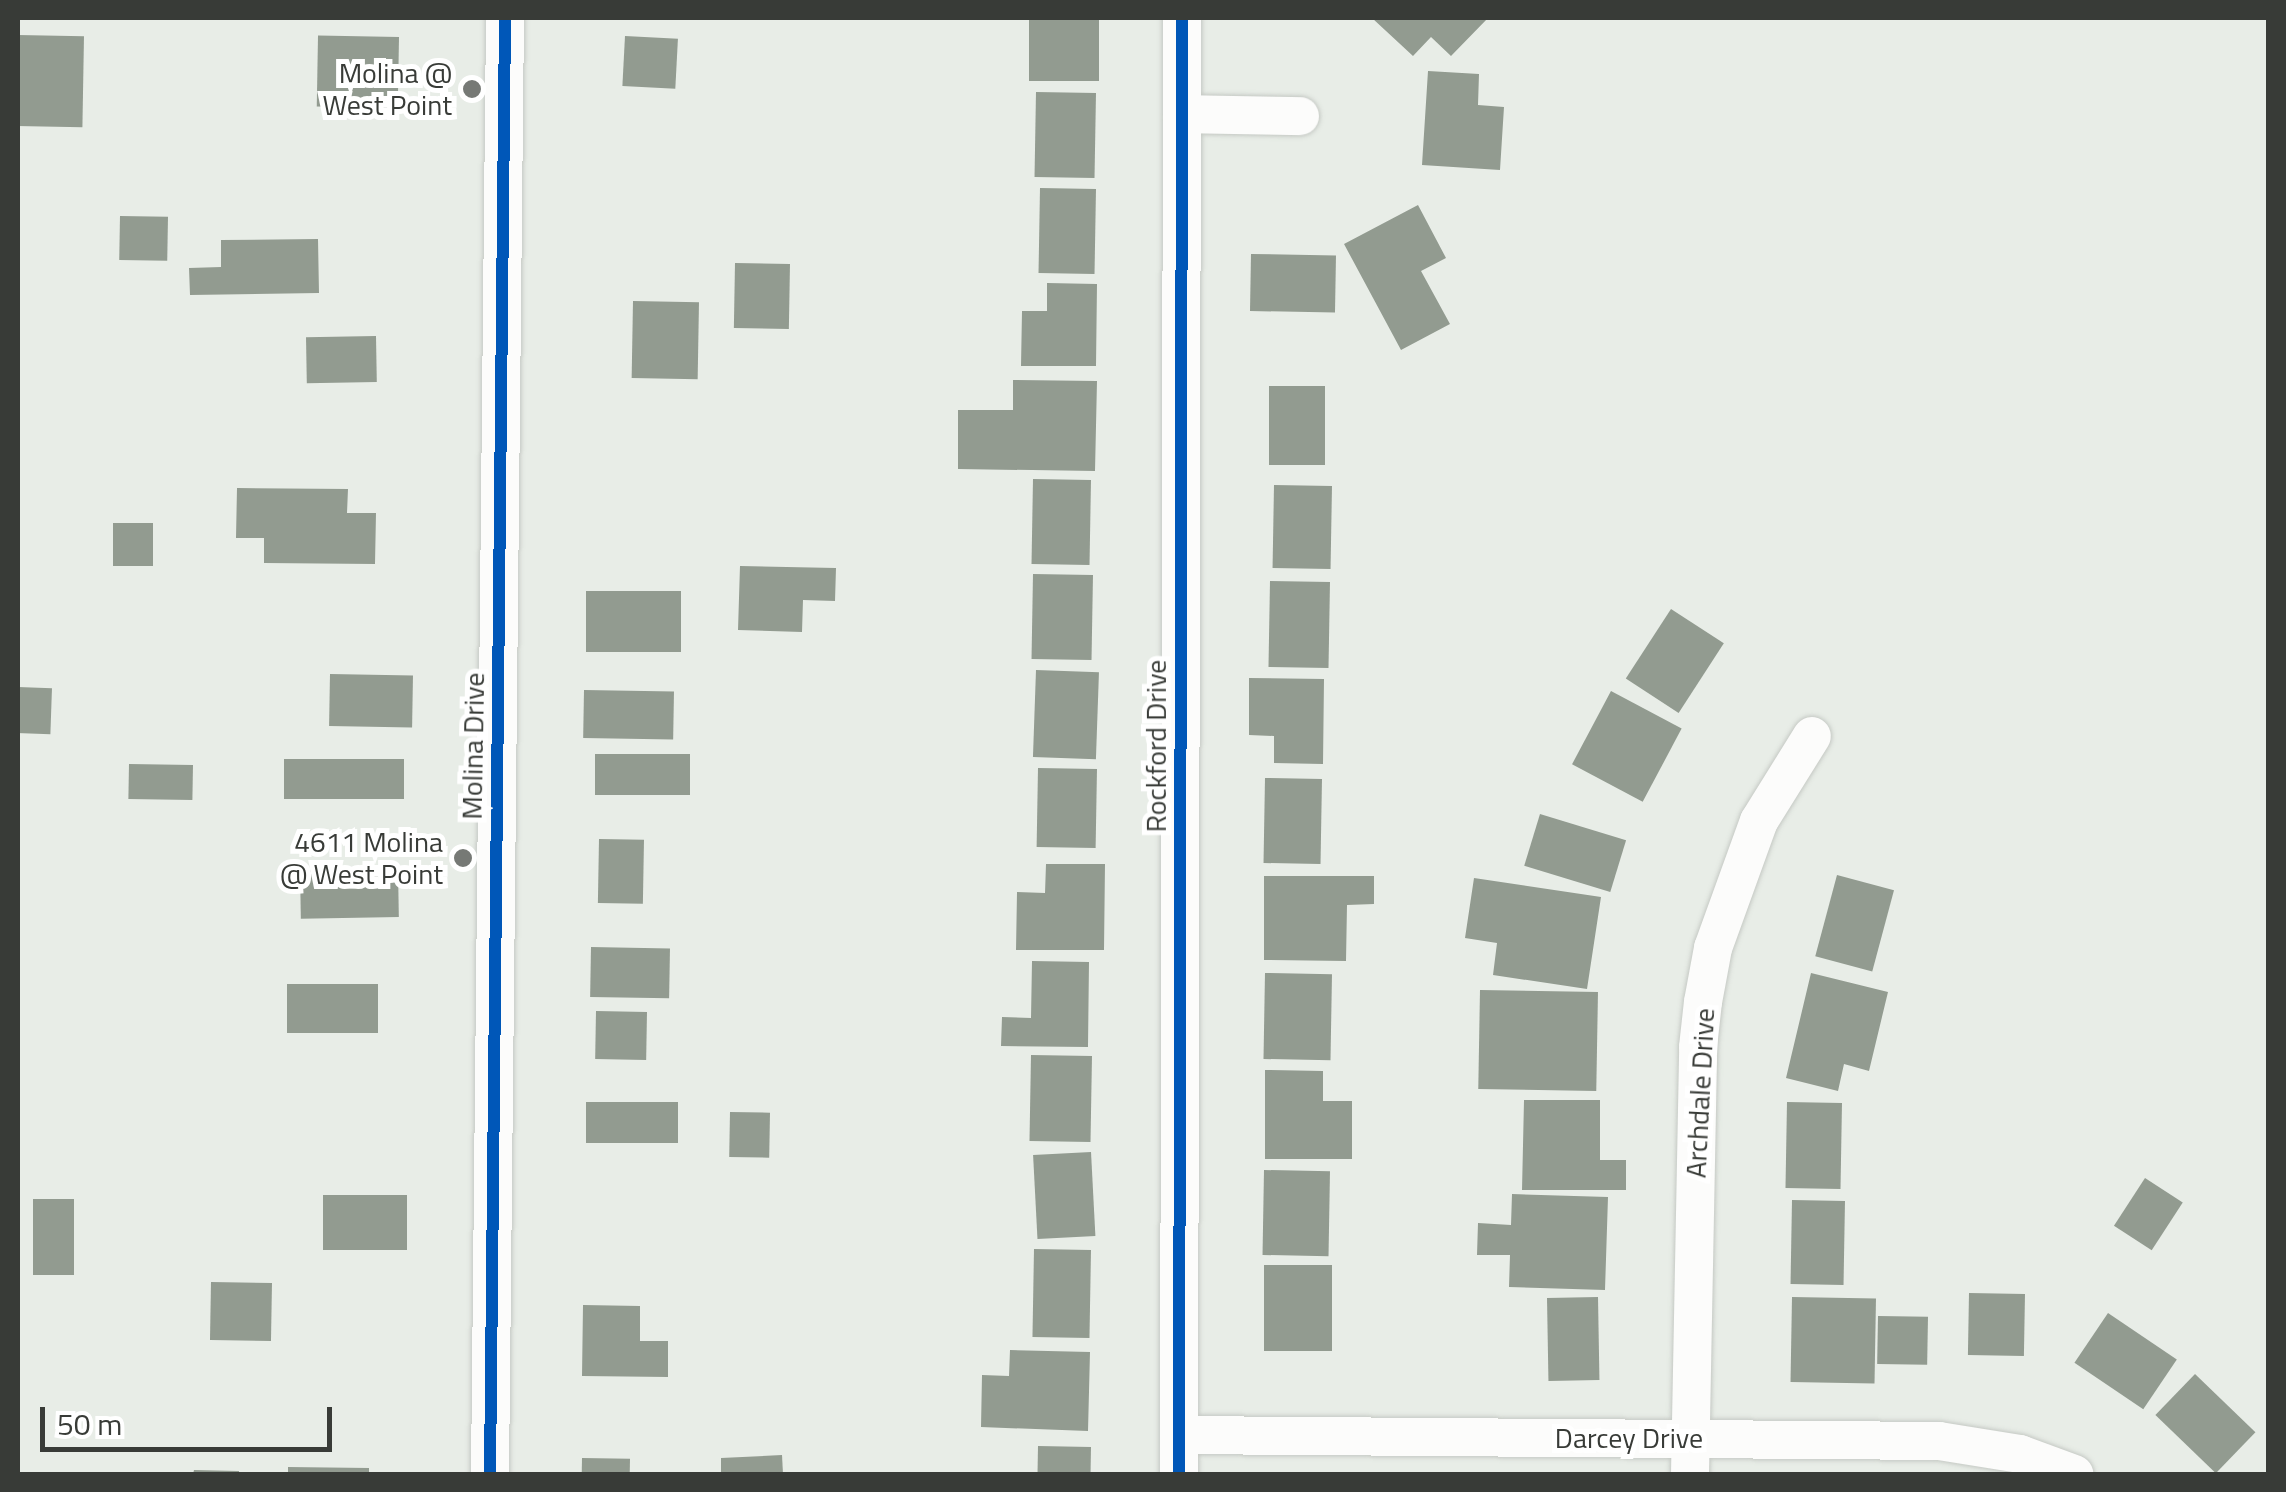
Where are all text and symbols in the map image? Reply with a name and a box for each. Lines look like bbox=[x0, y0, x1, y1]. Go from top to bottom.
place label: Molina @ West Point bbox=[322, 56, 452, 122]
marker: Molina @ West Point bbox=[461, 78, 483, 100]
street label: Rockford Drive bbox=[1139, 660, 1173, 832]
street label: Molina Drive bbox=[455, 672, 491, 820]
place label: 4611 Molina @ West Point bbox=[280, 825, 443, 891]
marker: 4611 Molina @ West Point bbox=[452, 847, 474, 869]
street label: Archdale Drive bbox=[1679, 1007, 1721, 1179]
scale bar bbox=[45, 1387, 338, 1449]
text: 50 m bbox=[57, 1401, 122, 1447]
street label: Darcey Drive bbox=[1555, 1421, 1703, 1455]

